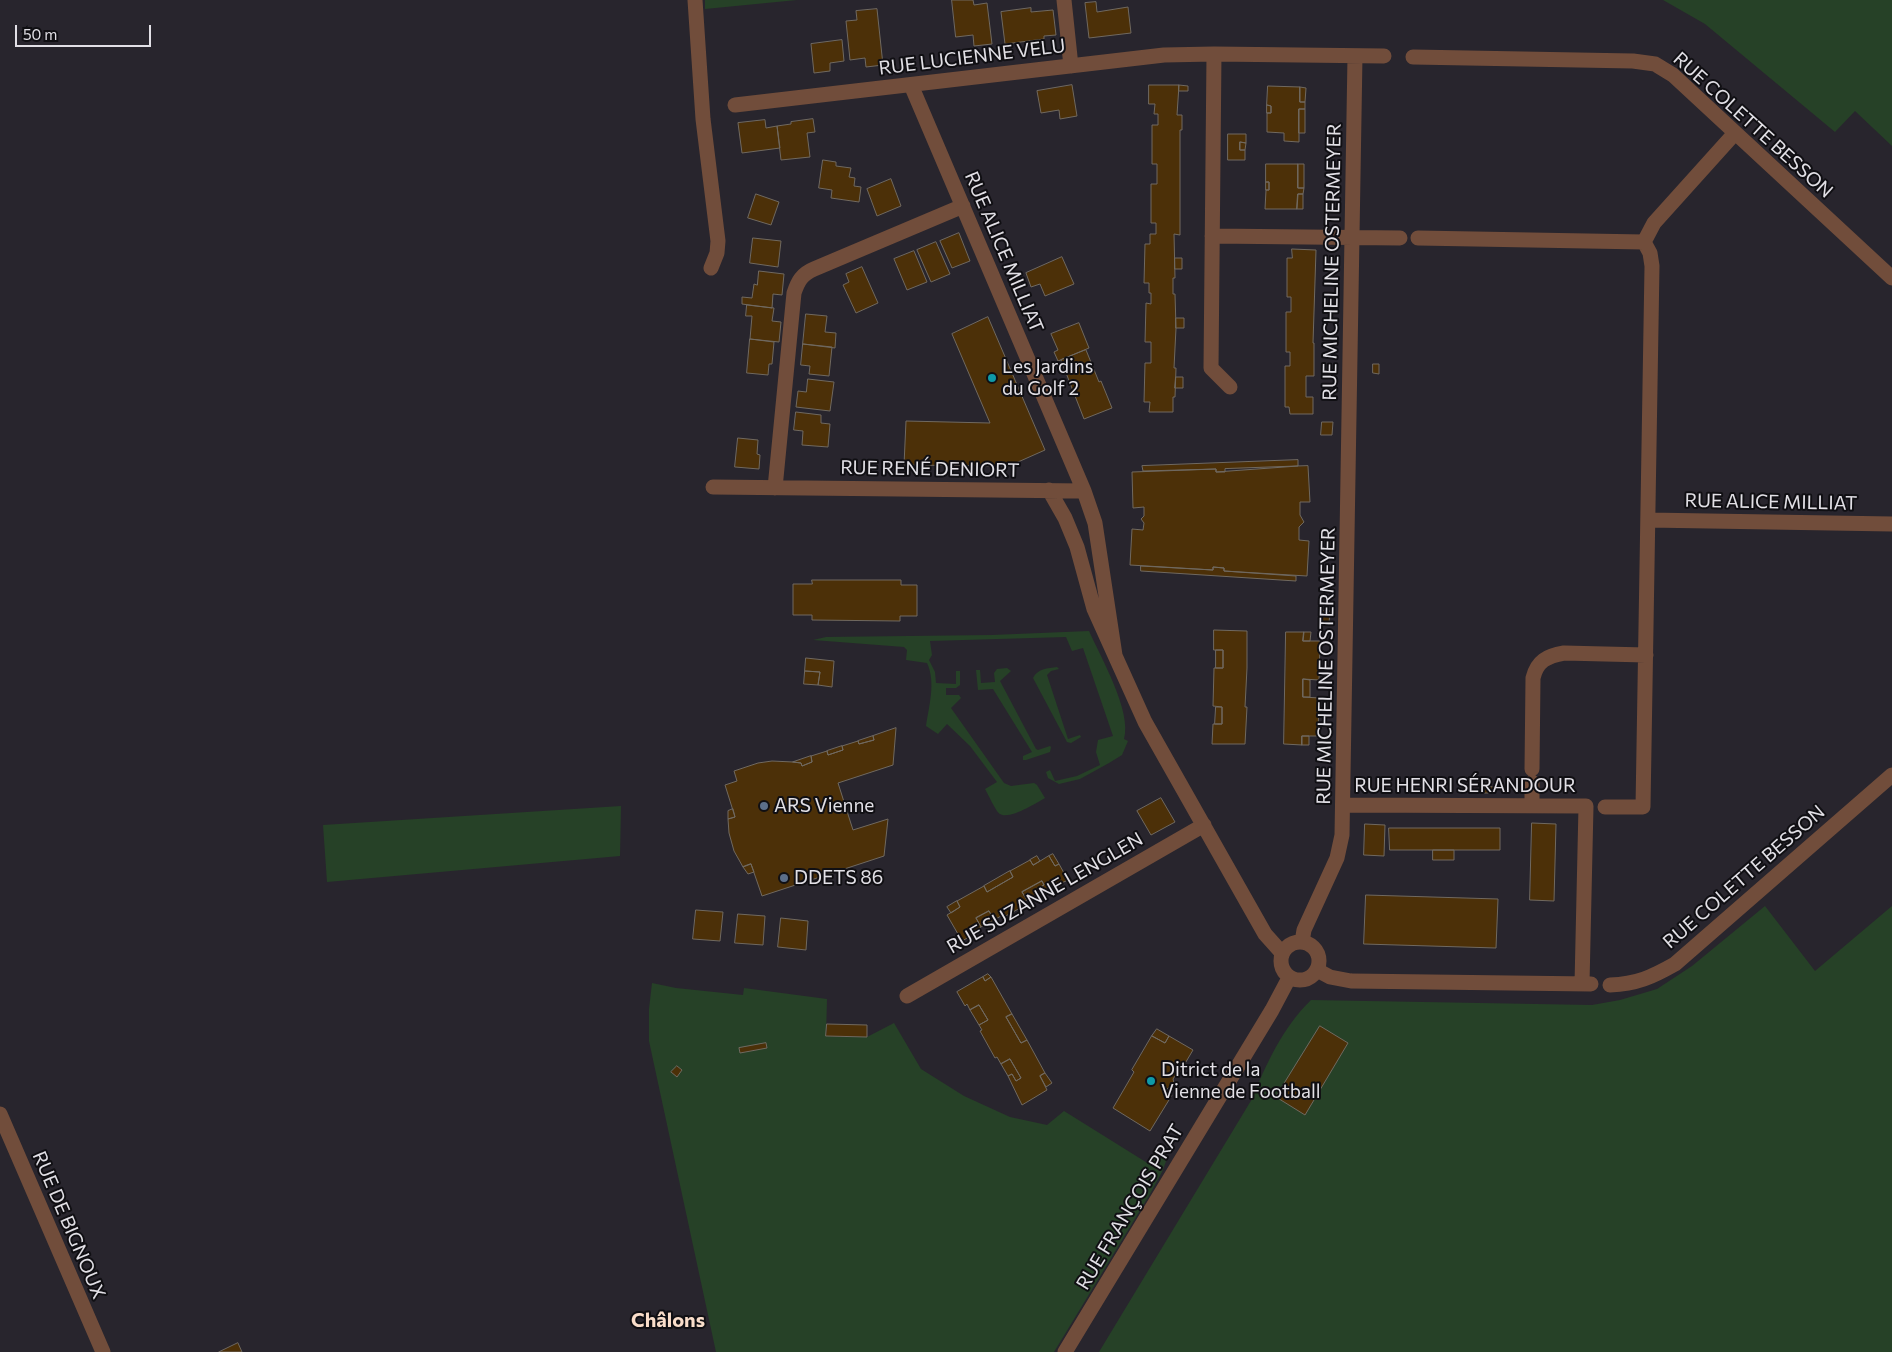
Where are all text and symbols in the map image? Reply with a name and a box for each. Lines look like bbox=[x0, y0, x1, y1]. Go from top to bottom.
scale bar bbox=[18, 15, 154, 47]
text: 50 m bbox=[23, 25, 57, 43]
street label: RUE LUCIENNE VELU bbox=[877, 34, 1067, 80]
street label: RUE COLETTE BESSON bbox=[1669, 47, 1837, 203]
street label: RUE MICHELINE OSTERMEYER bbox=[1318, 123, 1346, 401]
street label: RUE ALICE MILLIAT bbox=[960, 168, 1048, 336]
place label: Les Jardins du Golf 2 bbox=[1002, 356, 1093, 400]
marker: Les Jardins du Golf 2 bbox=[986, 372, 998, 384]
street label: RUE RENÉ DENIORT bbox=[840, 456, 1020, 482]
street label: RUE ALICE MILLIAT bbox=[1685, 489, 1857, 515]
street label: RUE MICHELINE OSTERMEYER bbox=[1312, 527, 1340, 805]
street label: RUE HENRI SÉRANDOUR bbox=[1354, 775, 1576, 797]
place label: ARS Vienne bbox=[774, 795, 874, 817]
marker: ARS Vienne bbox=[758, 800, 770, 812]
street label: RUE COLETTE BESSON bbox=[1658, 801, 1830, 953]
street label: RUE SUZANNE LENGLEN bbox=[943, 828, 1147, 958]
place label: DDETS 86 bbox=[794, 867, 883, 889]
marker: DDETS 86 bbox=[778, 872, 790, 884]
place label: Ditrict de la Vienne de Football bbox=[1161, 1059, 1321, 1103]
marker: Ditrict de la Vienne de Football bbox=[1145, 1075, 1157, 1087]
street label: RUE FRANÇOIS PRAT bbox=[1072, 1120, 1188, 1294]
street label: RUE DE BIGNOUX bbox=[28, 1148, 110, 1302]
district label: Châlons bbox=[631, 1308, 705, 1332]

